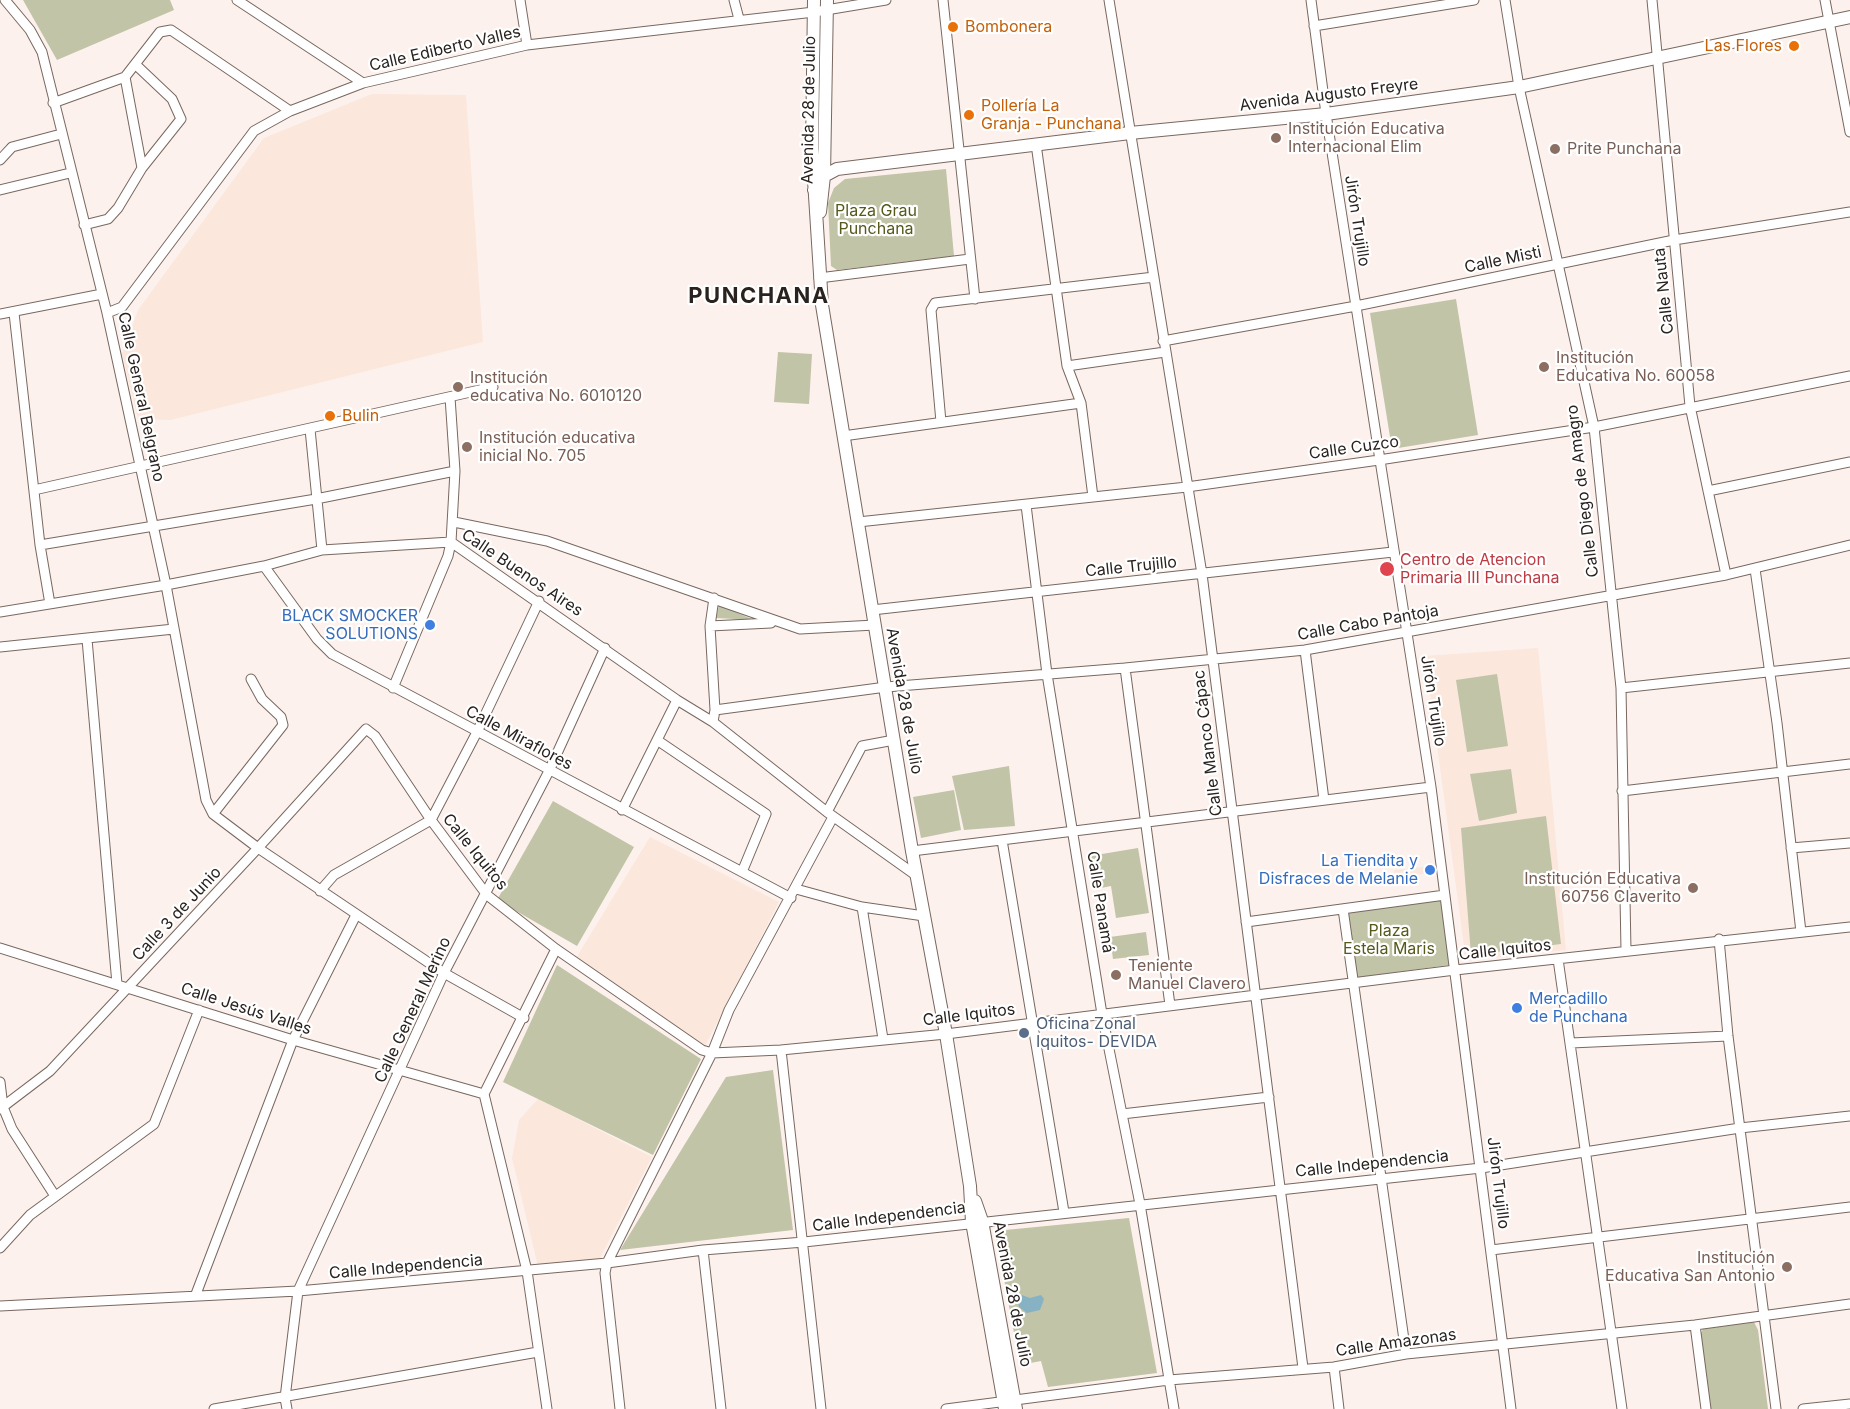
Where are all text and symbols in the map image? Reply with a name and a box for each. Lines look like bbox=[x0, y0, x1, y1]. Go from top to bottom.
place label: Bombonera bbox=[965, 17, 1052, 37]
marker: Bombonera bbox=[946, 20, 960, 34]
street label: Calle Ediberto Valles bbox=[367, 22, 523, 76]
street label: Avenida 28 de Julio bbox=[798, 36, 820, 184]
place label: Las Flores bbox=[1705, 36, 1782, 56]
marker: Las Flores bbox=[1787, 39, 1801, 53]
street label: Avenida Augusto Freyre bbox=[1239, 75, 1419, 115]
place label: Pollería La Granja - Punchana bbox=[981, 96, 1122, 134]
marker: Pollería La Granja - Punchana bbox=[962, 108, 976, 122]
place label: Institución Educativa Internacional Elim bbox=[1288, 119, 1445, 157]
marker: Institución Educativa Internacional Elim bbox=[1269, 131, 1283, 145]
place label: Prite Punchana bbox=[1567, 139, 1681, 159]
marker: Prite Punchana bbox=[1548, 142, 1562, 156]
street label: Jirón Trujillo bbox=[1340, 174, 1374, 268]
park label: Plaza Grau Punchana bbox=[835, 201, 917, 239]
street label: Calle Misti bbox=[1463, 242, 1543, 278]
street label: Calle Nauta bbox=[1650, 247, 1678, 335]
district label: PUNCHANA bbox=[688, 283, 830, 309]
street label: Calle General Belgrano bbox=[114, 310, 168, 484]
place label: Institución Educativa No. 60058 bbox=[1556, 348, 1715, 386]
marker: Institución Educativa No. 60058 bbox=[1537, 360, 1551, 374]
place label: Institución educativa No. 6010120 bbox=[470, 368, 642, 406]
marker: Institución educativa No. 6010120 bbox=[451, 380, 465, 394]
street label: Calle Diego de Amagro bbox=[1563, 404, 1603, 578]
place label: Bulin bbox=[342, 406, 379, 426]
marker: Bulin bbox=[323, 409, 337, 423]
place label: Institución educativa inicial No. 705 bbox=[479, 428, 635, 466]
street label: Calle Cuzco bbox=[1308, 432, 1400, 464]
marker: Institución educativa inicial No. 705 bbox=[460, 440, 474, 454]
street label: Calle Buenos Aires bbox=[458, 525, 586, 621]
place label: Centro de Atencion Primaria III Punchana bbox=[1400, 550, 1560, 588]
street label: Calle Trujillo bbox=[1084, 553, 1178, 581]
marker: Centro de Atencion Primaria III Punchana bbox=[1378, 560, 1396, 578]
street label: Calle Cabo Pantoja bbox=[1296, 601, 1440, 645]
place label: BLACK SMOCKER SOLUTIONS bbox=[282, 606, 418, 644]
marker: BLACK SMOCKER SOLUTIONS bbox=[423, 618, 437, 632]
street label: Avenida 28 de Julio bbox=[882, 626, 926, 776]
street label: Jirón Trujillo bbox=[1416, 654, 1450, 748]
street label: Calle Manco Cápac bbox=[1190, 669, 1226, 817]
street label: Calle Miraflores bbox=[462, 702, 576, 774]
street label: Calle Iquitos bbox=[438, 810, 512, 894]
street label: Calle Panamá bbox=[1082, 850, 1118, 954]
place label: La Tiendita y Disfraces de Melanie bbox=[1259, 851, 1418, 889]
street label: Calle 3 de Junio bbox=[128, 863, 226, 965]
marker: La Tiendita y Disfraces de Melanie bbox=[1423, 863, 1437, 877]
place label: Institución Educativa 60756 Claverito bbox=[1524, 869, 1681, 907]
marker: Institución Educativa 60756 Claverito bbox=[1686, 881, 1700, 895]
park label: Plaza Estela Maris bbox=[1343, 921, 1435, 959]
street label: Calle General Merino bbox=[371, 934, 455, 1086]
street label: Calle Iquitos bbox=[1458, 936, 1552, 964]
place label: Teniente Manuel Clavero bbox=[1128, 956, 1246, 994]
marker: Teniente Manuel Clavero bbox=[1109, 968, 1123, 982]
street label: Calle Jesús Valles bbox=[178, 979, 314, 1039]
place label: Mercadillo de Punchana bbox=[1529, 989, 1628, 1027]
street label: Calle Iquitos bbox=[922, 1000, 1016, 1030]
marker: Mercadillo de Punchana bbox=[1510, 1001, 1524, 1015]
place label: Oficina Zonal Iquitos- DEVIDA bbox=[1036, 1014, 1157, 1052]
marker: Oficina Zonal Iquitos- DEVIDA bbox=[1017, 1026, 1031, 1040]
street label: Jirón Trujillo bbox=[1483, 1136, 1513, 1230]
street label: Calle Independencia bbox=[1294, 1146, 1450, 1182]
street label: Calle Independencia bbox=[811, 1198, 967, 1236]
street label: Avenida 28 de Julio bbox=[988, 1219, 1036, 1369]
place label: Institución Educativa San Antonio bbox=[1605, 1248, 1775, 1286]
street label: Calle Independencia bbox=[328, 1251, 484, 1283]
marker: Institución Educativa San Antonio bbox=[1780, 1260, 1794, 1274]
street label: Calle Amazonas bbox=[1335, 1325, 1457, 1361]

